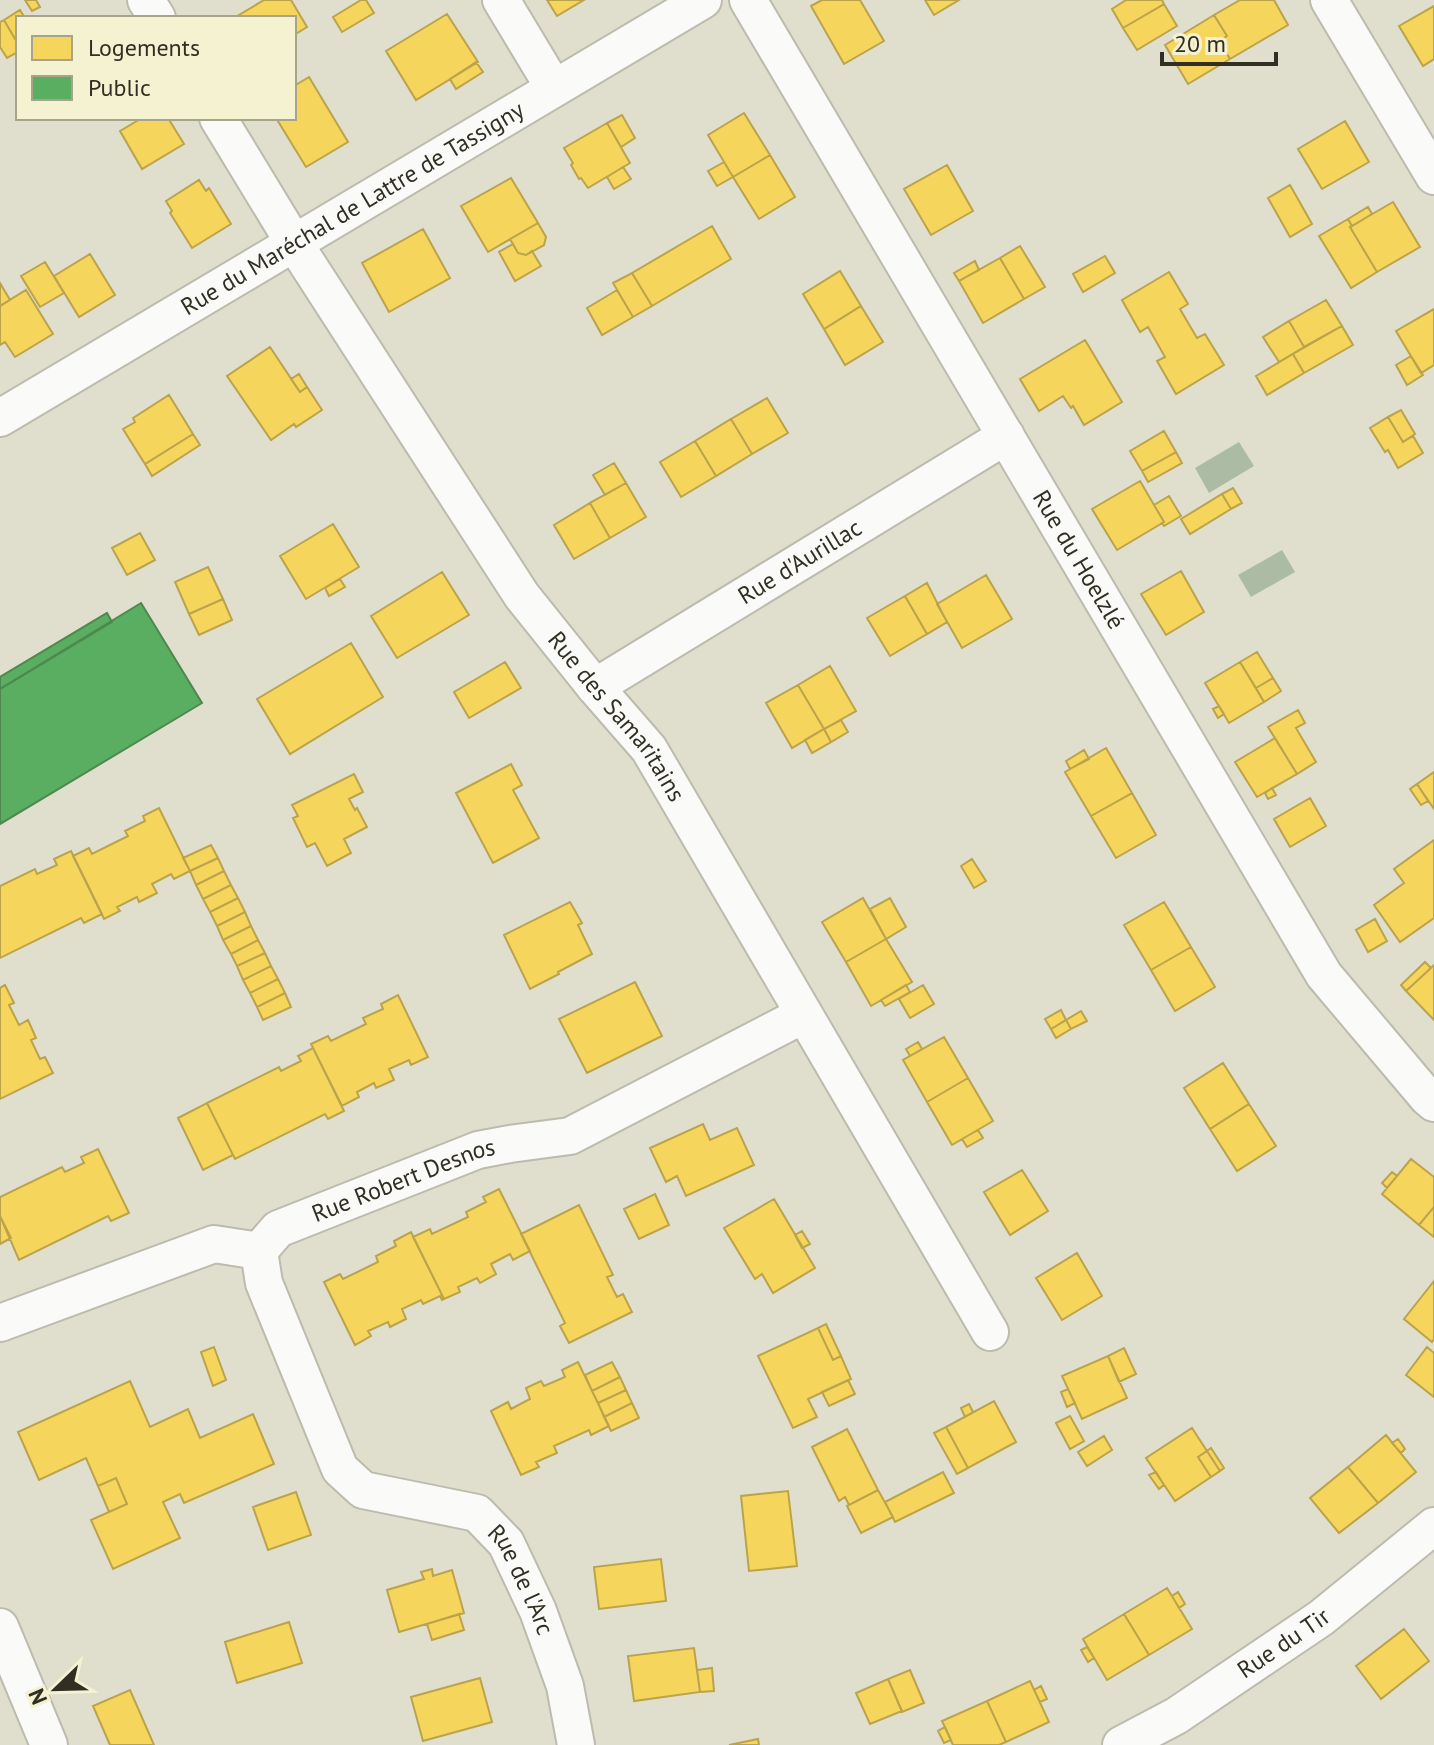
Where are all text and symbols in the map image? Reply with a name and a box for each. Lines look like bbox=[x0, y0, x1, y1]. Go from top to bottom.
legend bbox=[16, 16, 296, 120]
scale bar bbox=[1162, 16, 1276, 66]
text: 20 m bbox=[1174, 28, 1226, 59]
text: Logements bbox=[88, 32, 200, 63]
text: Public bbox=[88, 72, 151, 103]
street label: Rue du Maréchal de Lattre de Tassigny bbox=[175, 94, 529, 322]
street label: Rue du Hoelzlé bbox=[1026, 484, 1132, 634]
street label: Rue d'Aurillac bbox=[732, 512, 867, 611]
street label: Rue des Samaritains bbox=[541, 625, 692, 807]
street label: Rue Robert Desnos bbox=[307, 1131, 498, 1229]
street label: Rue de l'Arc bbox=[481, 1517, 561, 1639]
street label: Rue du Tir bbox=[1231, 1601, 1336, 1685]
north arrow bbox=[16, 1649, 96, 1729]
text: N bbox=[22, 1685, 53, 1709]

